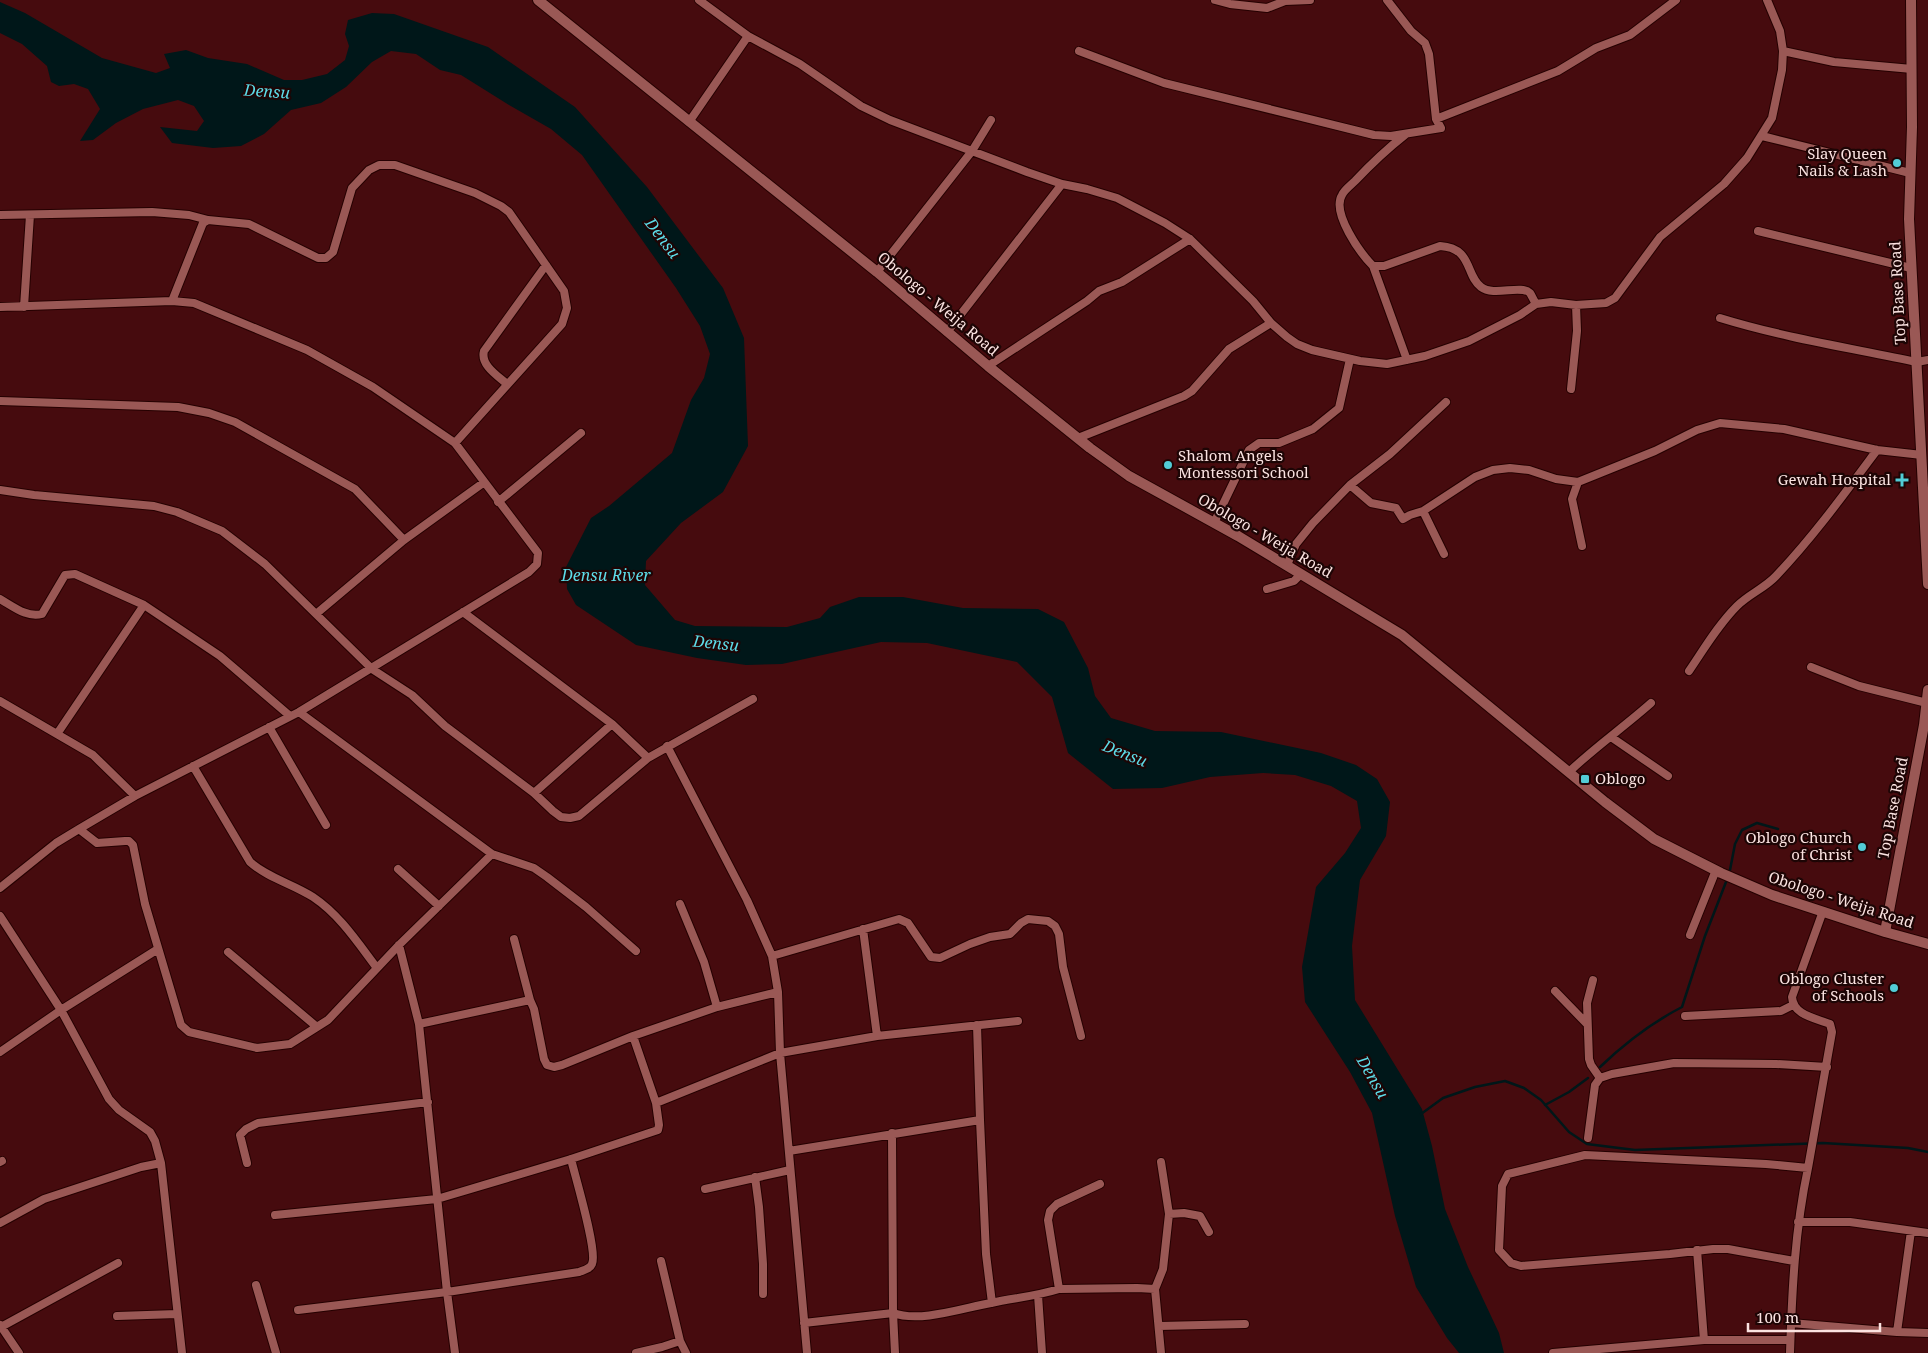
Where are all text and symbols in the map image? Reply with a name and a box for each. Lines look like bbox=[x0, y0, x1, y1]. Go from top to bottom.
water label: Densu bbox=[242, 78, 291, 104]
place label: Slay Queen Nails & Lash bbox=[1798, 143, 1887, 180]
marker: Slay Queen Nails & Lash bbox=[1891, 157, 1903, 169]
water label: Densu bbox=[640, 212, 686, 263]
street label: Top Base Road bbox=[1884, 241, 1910, 345]
street label: Obologo - Weija Road bbox=[874, 247, 1003, 360]
place label: Shalom Angels Montessori School bbox=[1178, 445, 1309, 482]
marker: Shalom Angels Montessori School bbox=[1162, 459, 1174, 471]
place label: Gewah Hospital bbox=[1778, 469, 1891, 489]
marker: Gewah Hospital bbox=[1895, 473, 1909, 487]
street label: Obologo - Weija Road bbox=[1195, 488, 1336, 582]
water label: Densu River bbox=[560, 564, 651, 586]
water label: Densu bbox=[691, 630, 740, 656]
water label: Densu bbox=[1099, 734, 1151, 772]
street label: Top Base Road bbox=[1872, 755, 1912, 860]
place label: Oblogo bbox=[1595, 768, 1645, 788]
marker: Oblogo bbox=[1579, 773, 1591, 785]
place label: Oblogo Church of Christ bbox=[1745, 827, 1852, 864]
marker: Oblogo Church of Christ bbox=[1856, 841, 1868, 853]
street label: Obologo - Weija Road bbox=[1766, 866, 1917, 932]
place label: Oblogo Cluster of Schools bbox=[1779, 968, 1884, 1005]
marker: Oblogo Cluster of Schools bbox=[1888, 982, 1900, 994]
water label: Densu bbox=[1351, 1051, 1394, 1103]
scale bar bbox=[1748, 1300, 1880, 1332]
text: 100 m bbox=[1756, 1307, 1799, 1327]

